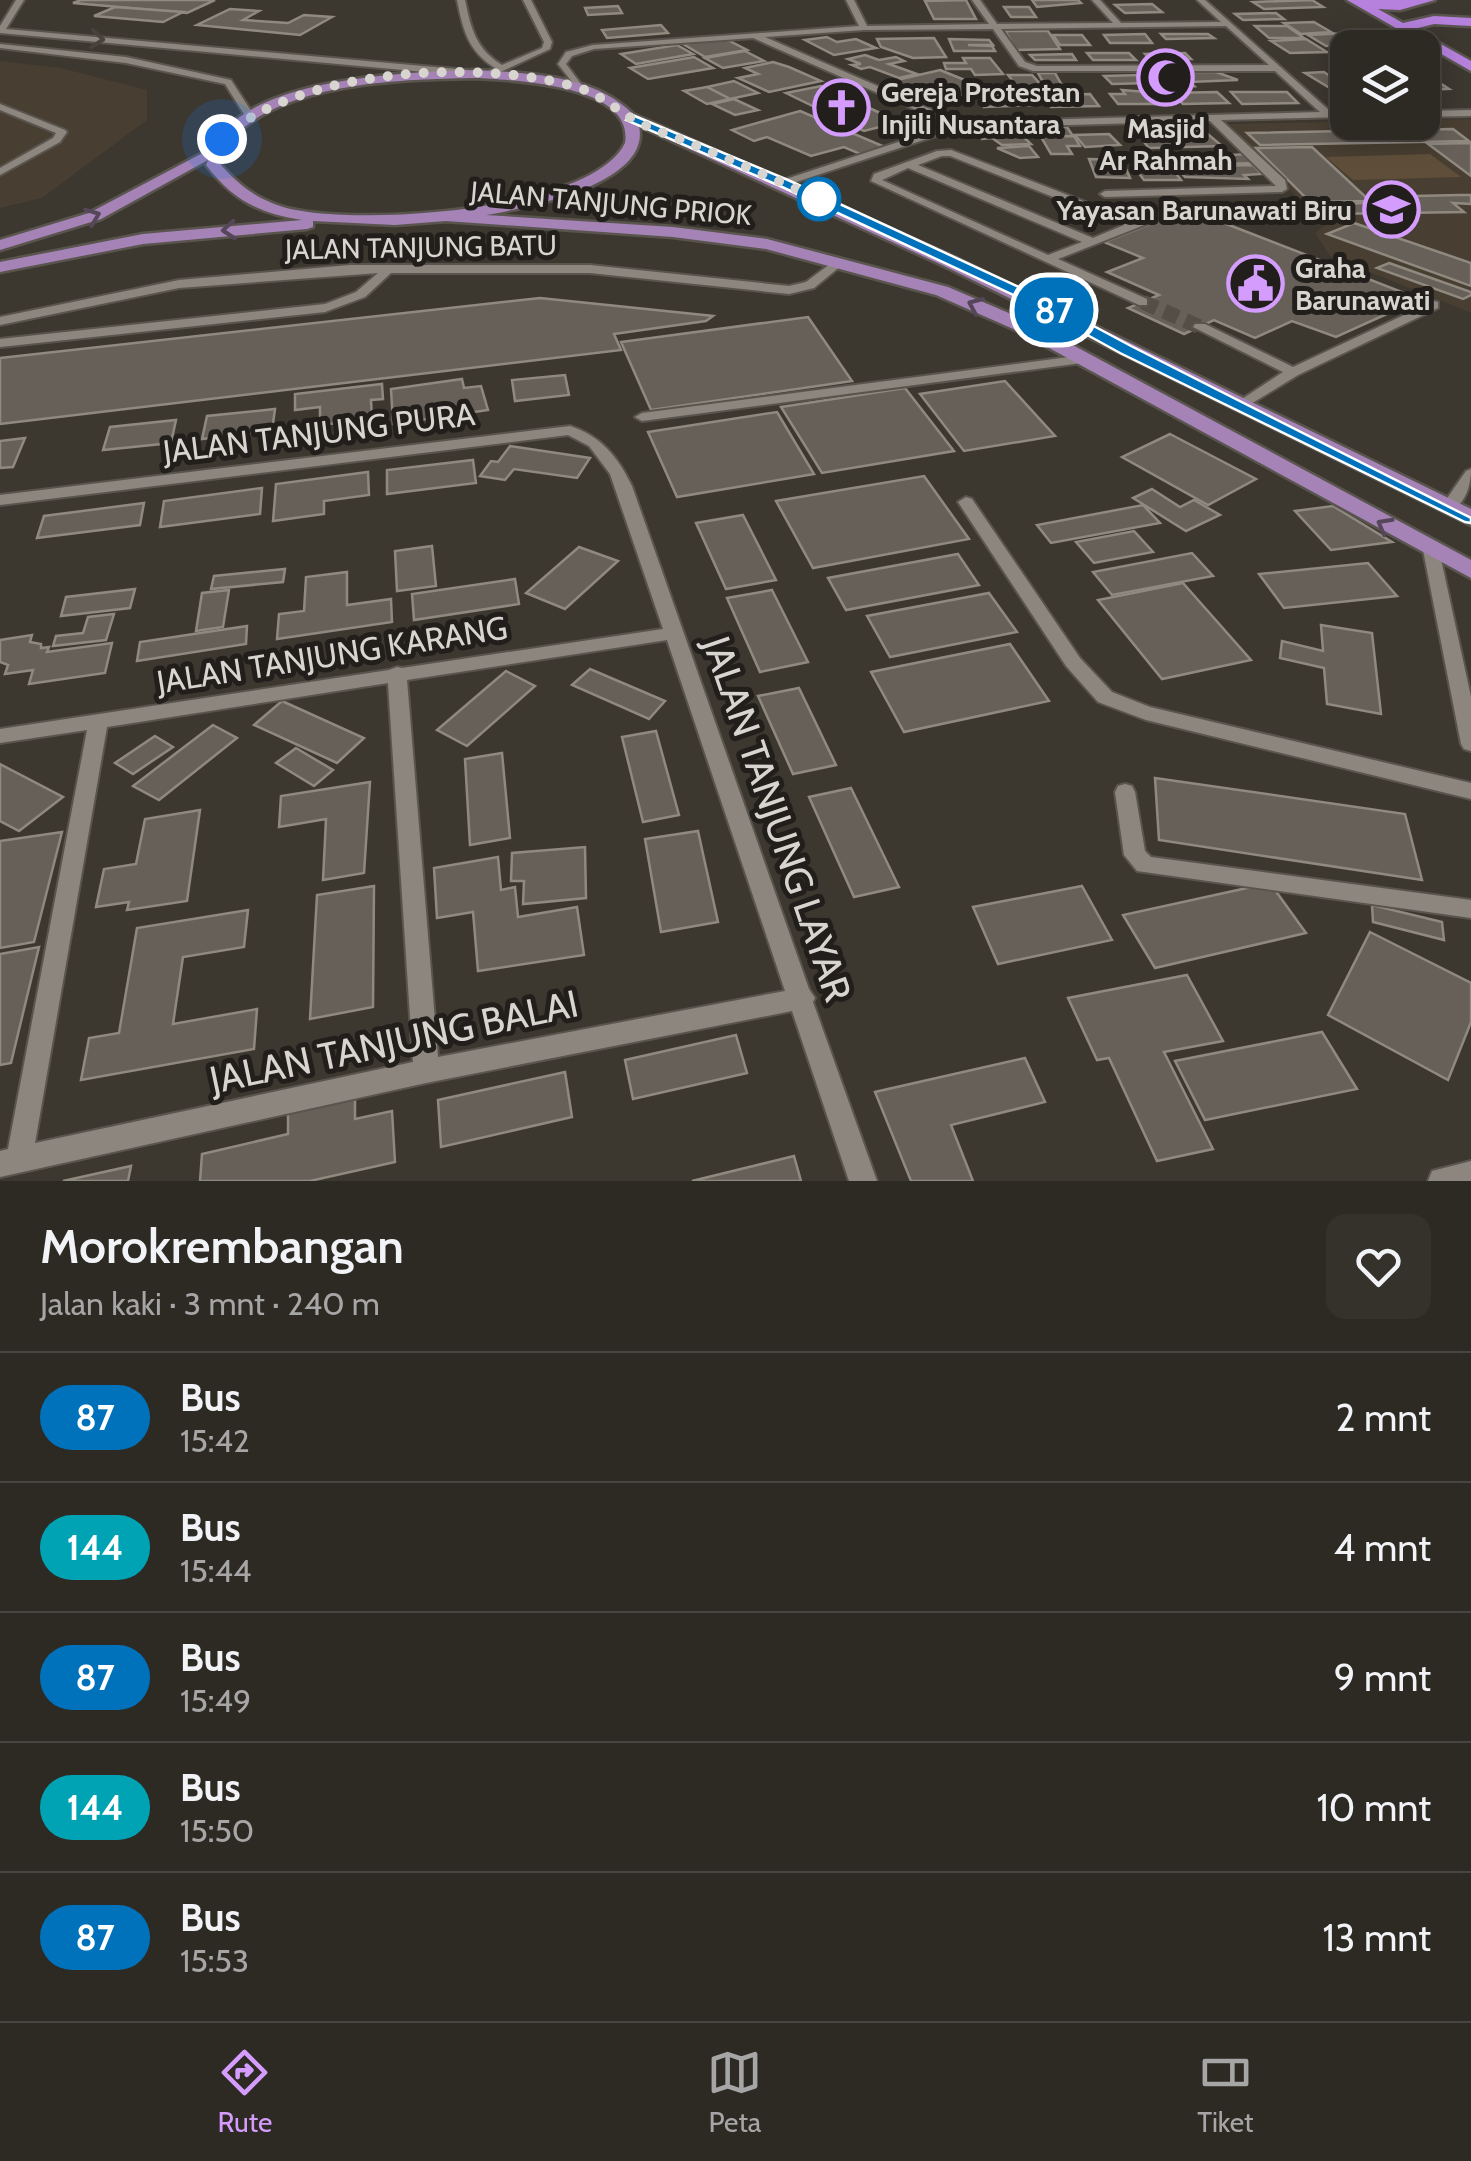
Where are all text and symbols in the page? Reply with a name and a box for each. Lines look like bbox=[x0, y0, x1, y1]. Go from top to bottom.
one-way arrow bbox=[90, 28, 106, 50]
map controls bbox=[1330, 30, 1440, 140]
button: layers bbox=[1330, 30, 1440, 140]
mosque icon: Masjid Ar Rahmah bbox=[1136, 47, 1196, 107]
place label: Gereja Protestan Injili Nusantara bbox=[881, 75, 1080, 141]
church icon: Gereja Protestan Injili Nusantara bbox=[812, 78, 872, 138]
place label: Masjid Ar Rahmah bbox=[1099, 111, 1233, 177]
your location bbox=[197, 114, 247, 164]
street label: JALAN TANJUNG PRIOK bbox=[468, 174, 753, 232]
unlabelled marker bbox=[798, 178, 840, 220]
school or university icon: Yayasan Barunawati Biru bbox=[1361, 180, 1421, 240]
place label: Yayasan Barunawati Biru bbox=[1055, 193, 1352, 227]
one-way arrow bbox=[83, 208, 101, 228]
one-way arrow bbox=[221, 218, 237, 240]
street label: JALAN TANJUNG BATU bbox=[284, 228, 557, 266]
place label: Graha Barunawati bbox=[1295, 251, 1430, 317]
public building icon: Graha Barunawati bbox=[1226, 254, 1286, 314]
line badge: 87 bbox=[1009, 278, 1099, 342]
text: 87 bbox=[1035, 289, 1074, 332]
one-way arrow bbox=[967, 297, 985, 317]
street label: JALAN TANJUNG PURA bbox=[160, 394, 477, 471]
one-way arrow bbox=[1377, 517, 1395, 537]
street label: JALAN TANJUNG KARANG bbox=[153, 608, 510, 702]
street label: JALAN TANJUNG LAYAR bbox=[693, 629, 862, 1007]
street label: JALAN TANJUNG BALAI bbox=[204, 979, 582, 1104]
button: heart bbox=[1326, 1214, 1431, 1319]
text: Morokrembangan bbox=[40, 1217, 404, 1275]
text: Jalan kaki · 3 mnt · 240 m bbox=[40, 1284, 380, 1323]
text: Bus bbox=[180, 1374, 241, 1421]
text: 2 mnt bbox=[1335, 1394, 1431, 1441]
text: 87 bbox=[76, 1396, 115, 1439]
text: 15:42 bbox=[180, 1421, 250, 1460]
text: Bus bbox=[180, 1504, 241, 1551]
text: 4 mnt bbox=[1333, 1524, 1431, 1571]
text: 144 bbox=[67, 1526, 123, 1569]
text: 15:44 bbox=[180, 1551, 251, 1590]
text: Bus bbox=[180, 1634, 241, 1681]
text: 9 mnt bbox=[1334, 1654, 1431, 1701]
text: 87 bbox=[76, 1656, 115, 1699]
text: 15:49 bbox=[180, 1681, 251, 1720]
text: Bus bbox=[180, 1764, 241, 1811]
text: 10 mnt bbox=[1316, 1784, 1431, 1831]
text: 144 bbox=[67, 1786, 123, 1829]
text: 15:50 bbox=[180, 1811, 254, 1850]
text: Bus bbox=[180, 1894, 241, 1941]
text: 13 mnt bbox=[1322, 1914, 1431, 1961]
text: 87 bbox=[76, 1916, 115, 1959]
text: 15:53 bbox=[180, 1941, 249, 1980]
tab: Rute bbox=[217, 2045, 272, 2139]
tab: Peta bbox=[707, 2045, 762, 2139]
tab: Tiket bbox=[1197, 2045, 1254, 2139]

